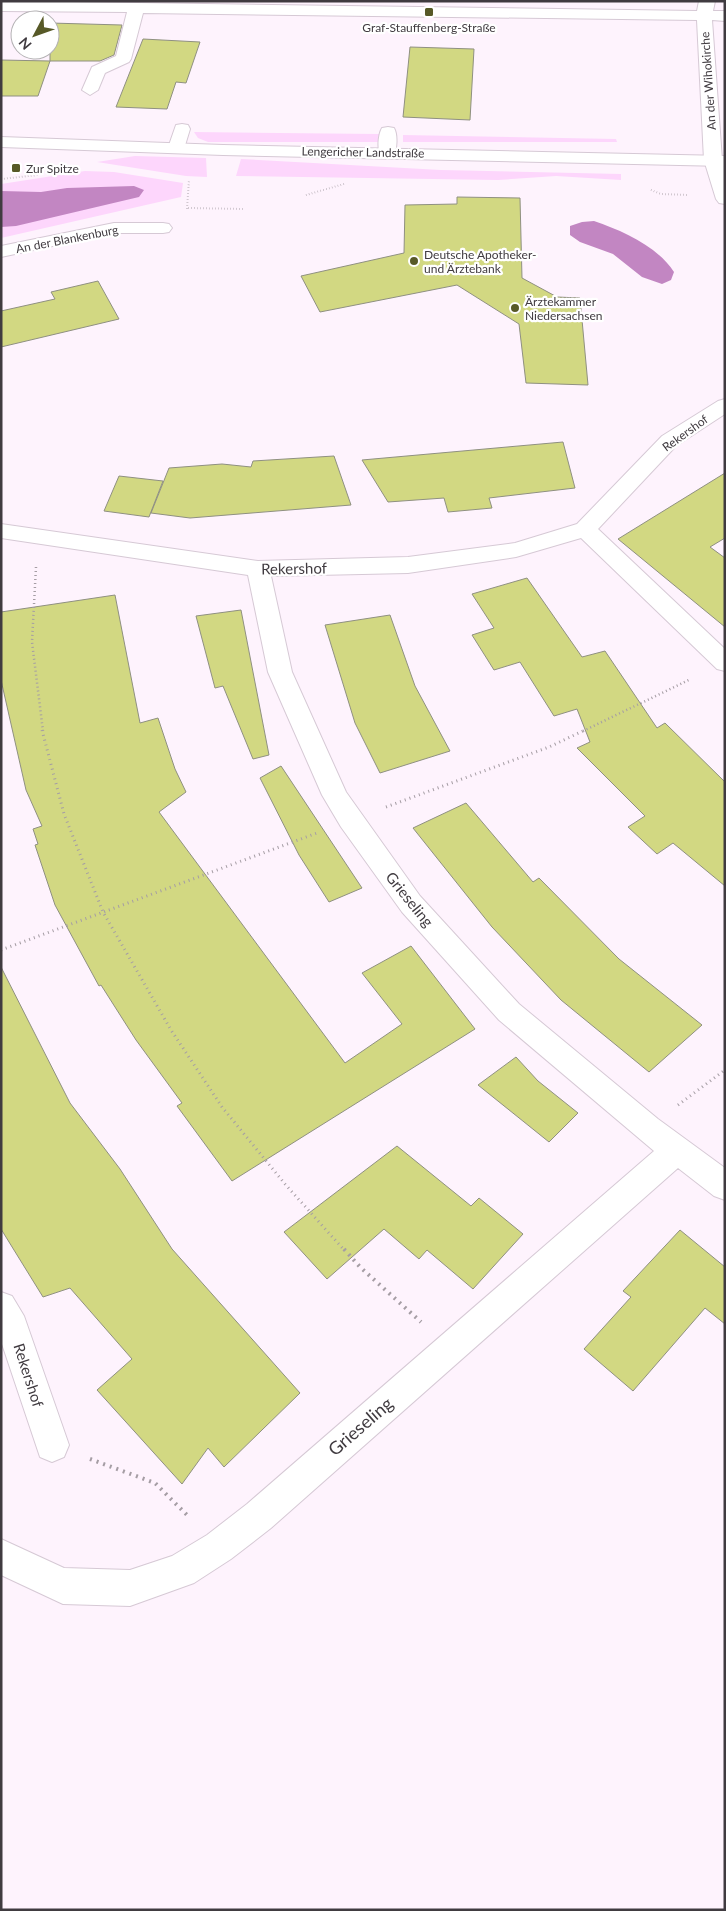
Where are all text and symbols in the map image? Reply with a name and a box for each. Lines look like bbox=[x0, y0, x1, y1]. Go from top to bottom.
marker: Graf-Stauffenberg-Straße bbox=[423, 6, 435, 18]
north arrow bbox=[10, 10, 60, 60]
place label: Graf-Stauffenberg-Straße bbox=[362, 20, 496, 35]
street label: An der Wihokirche bbox=[697, 31, 719, 131]
text: N bbox=[15, 34, 35, 54]
street label: Lengericher Landstraße bbox=[301, 143, 425, 161]
place label: Zur Spitze bbox=[26, 161, 79, 176]
marker: Zur Spitze bbox=[10, 162, 22, 174]
street label: An der Blankenburg bbox=[15, 222, 119, 256]
place label: Deutsche Apotheker- und Ärztebank bbox=[424, 247, 537, 276]
marker: Deutsche Apotheker- und Ärztebank bbox=[408, 255, 420, 267]
place label: Ärztekammer Niedersachsen bbox=[525, 294, 603, 323]
marker: Ärztekammer Niedersachsen bbox=[509, 302, 521, 314]
street label: Rekershof bbox=[659, 411, 711, 455]
street label: Rekershof bbox=[261, 558, 328, 578]
street label: Grieseling bbox=[382, 868, 438, 930]
street label: Rekershof bbox=[10, 1341, 48, 1410]
street label: Grieseling bbox=[323, 1392, 397, 1460]

